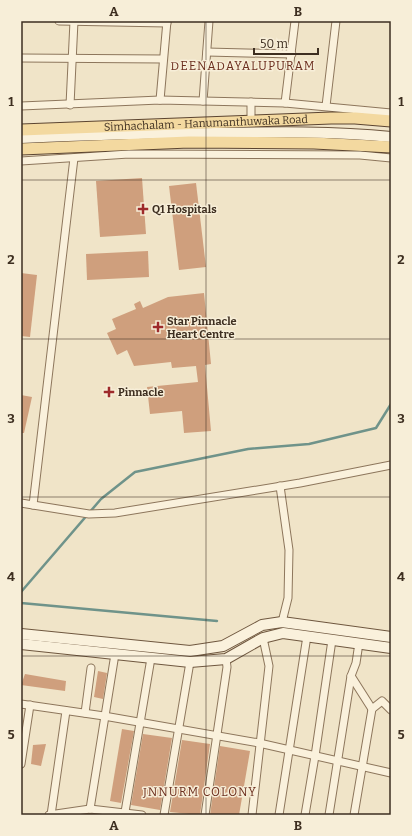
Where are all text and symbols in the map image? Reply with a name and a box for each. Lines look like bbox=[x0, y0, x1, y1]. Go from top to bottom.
text: A bbox=[109, 4, 119, 19]
text: B bbox=[294, 4, 302, 19]
scale bar bbox=[254, 30, 318, 56]
text: 50 m bbox=[260, 37, 289, 51]
district label: DEENADAYALUPURAM bbox=[171, 59, 315, 73]
text: 1 bbox=[8, 94, 14, 109]
text: 1 bbox=[398, 94, 404, 109]
street label: Simhachalam - Hanumanthuwaka Road bbox=[104, 112, 309, 133]
marker: Q1 Hospitals bbox=[137, 203, 149, 215]
place label: Q1 Hospitals bbox=[152, 203, 217, 216]
text: 2 bbox=[7, 252, 15, 267]
text: 2 bbox=[397, 252, 405, 267]
place label: Star Pinnacle Heart Centre bbox=[167, 315, 237, 341]
marker: Star Pinnacle Heart Centre bbox=[152, 321, 164, 333]
marker: Pinnacle bbox=[103, 386, 115, 398]
place label: Pinnacle bbox=[118, 386, 164, 399]
text: 3 bbox=[7, 411, 15, 426]
text: 3 bbox=[397, 411, 405, 426]
text: 4 bbox=[7, 569, 15, 584]
text: 4 bbox=[397, 569, 405, 584]
text: 5 bbox=[7, 727, 15, 742]
text: 5 bbox=[397, 727, 405, 742]
district label: JNNURM COLONY bbox=[142, 785, 257, 799]
text: A bbox=[109, 818, 119, 833]
text: B bbox=[294, 818, 302, 833]

